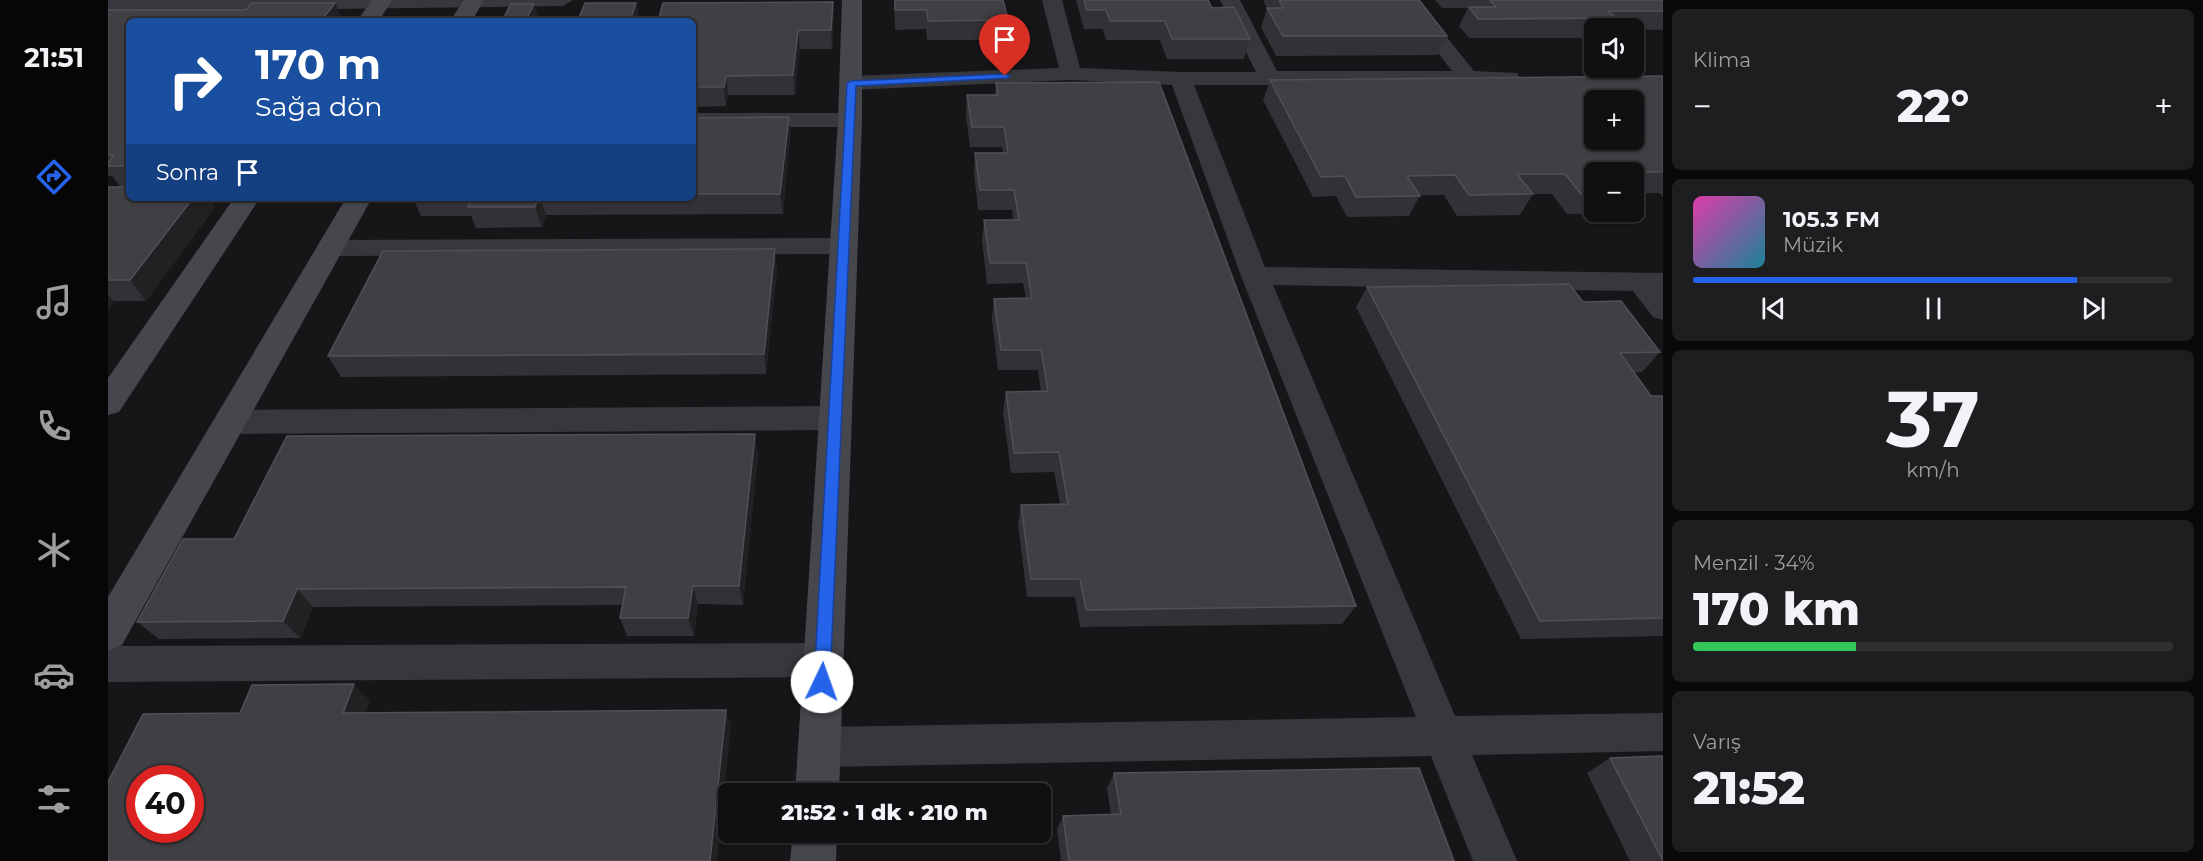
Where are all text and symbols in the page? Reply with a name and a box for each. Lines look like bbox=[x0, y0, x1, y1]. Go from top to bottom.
pin bbox=[979, 14, 1030, 76]
map controls bbox=[1584, 18, 1644, 222]
button: sound bbox=[1584, 18, 1644, 78]
icon: arrive bbox=[988, 23, 1021, 56]
text: 170 m bbox=[255, 38, 381, 90]
text: 21:51 bbox=[24, 41, 84, 74]
icon: right bbox=[156, 42, 234, 120]
text: Klima bbox=[1693, 48, 1751, 72]
text: 22° bbox=[1897, 78, 1969, 133]
text: − bbox=[1693, 86, 1712, 126]
text: + bbox=[2154, 86, 2173, 126]
text: Sağa dön bbox=[255, 90, 383, 123]
button: + bbox=[1584, 90, 1644, 150]
icon: directions bbox=[33, 156, 75, 198]
icon: arrive bbox=[231, 156, 264, 189]
text: Sonra bbox=[156, 159, 219, 186]
button: − bbox=[1584, 162, 1644, 222]
text: 105.3 FM bbox=[1783, 206, 1880, 233]
text: Müzik bbox=[1783, 233, 1843, 257]
icon: music bbox=[33, 281, 75, 323]
icon: previous bbox=[1757, 292, 1790, 325]
icon: pause bbox=[1917, 292, 1950, 325]
icon: next bbox=[2077, 292, 2110, 325]
text: 37 bbox=[1886, 371, 1980, 467]
icon: phone bbox=[33, 405, 75, 447]
text: km/h bbox=[1906, 458, 1960, 482]
icon: climate bbox=[33, 529, 75, 571]
text: Menzil · 34% bbox=[1693, 551, 1815, 575]
text: 170 km bbox=[1693, 581, 1860, 636]
position arrow bbox=[790, 650, 854, 714]
icon: car bbox=[33, 654, 75, 696]
text: Varış bbox=[1693, 730, 1741, 754]
text: 21:52 bbox=[1693, 760, 1805, 815]
speed limit sign: 40 bbox=[126, 765, 204, 843]
icon: filters bbox=[33, 778, 75, 820]
text: 21:52 · 1 dk · 210 m bbox=[781, 799, 988, 826]

